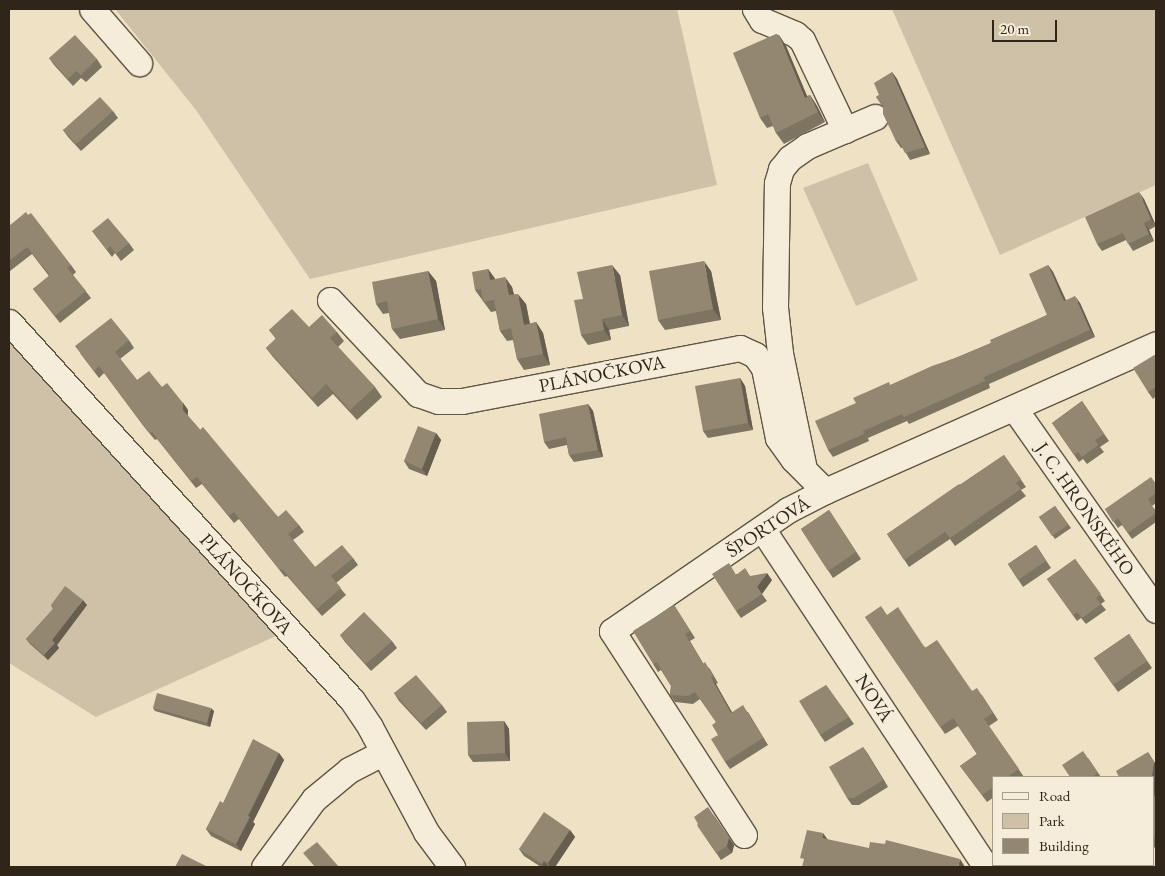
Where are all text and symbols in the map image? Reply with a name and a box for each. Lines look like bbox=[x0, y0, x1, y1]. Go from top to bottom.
scale bar bbox=[995, 10, 1060, 42]
text: 20 m bbox=[1000, 19, 1029, 38]
street label: PLÁNOČKOVA bbox=[537, 351, 667, 397]
street label: J. C. HRONSKÉHO bbox=[1031, 438, 1139, 580]
street label: ŠPORTOVÁ bbox=[722, 492, 814, 562]
street label: PLÁNOČKOVA bbox=[195, 529, 297, 639]
street label: NOVÁ bbox=[850, 670, 898, 726]
legend bbox=[992, 776, 1155, 866]
text: Road bbox=[1039, 786, 1070, 805]
text: Park bbox=[1039, 811, 1065, 830]
text: Building bbox=[1039, 836, 1089, 855]

